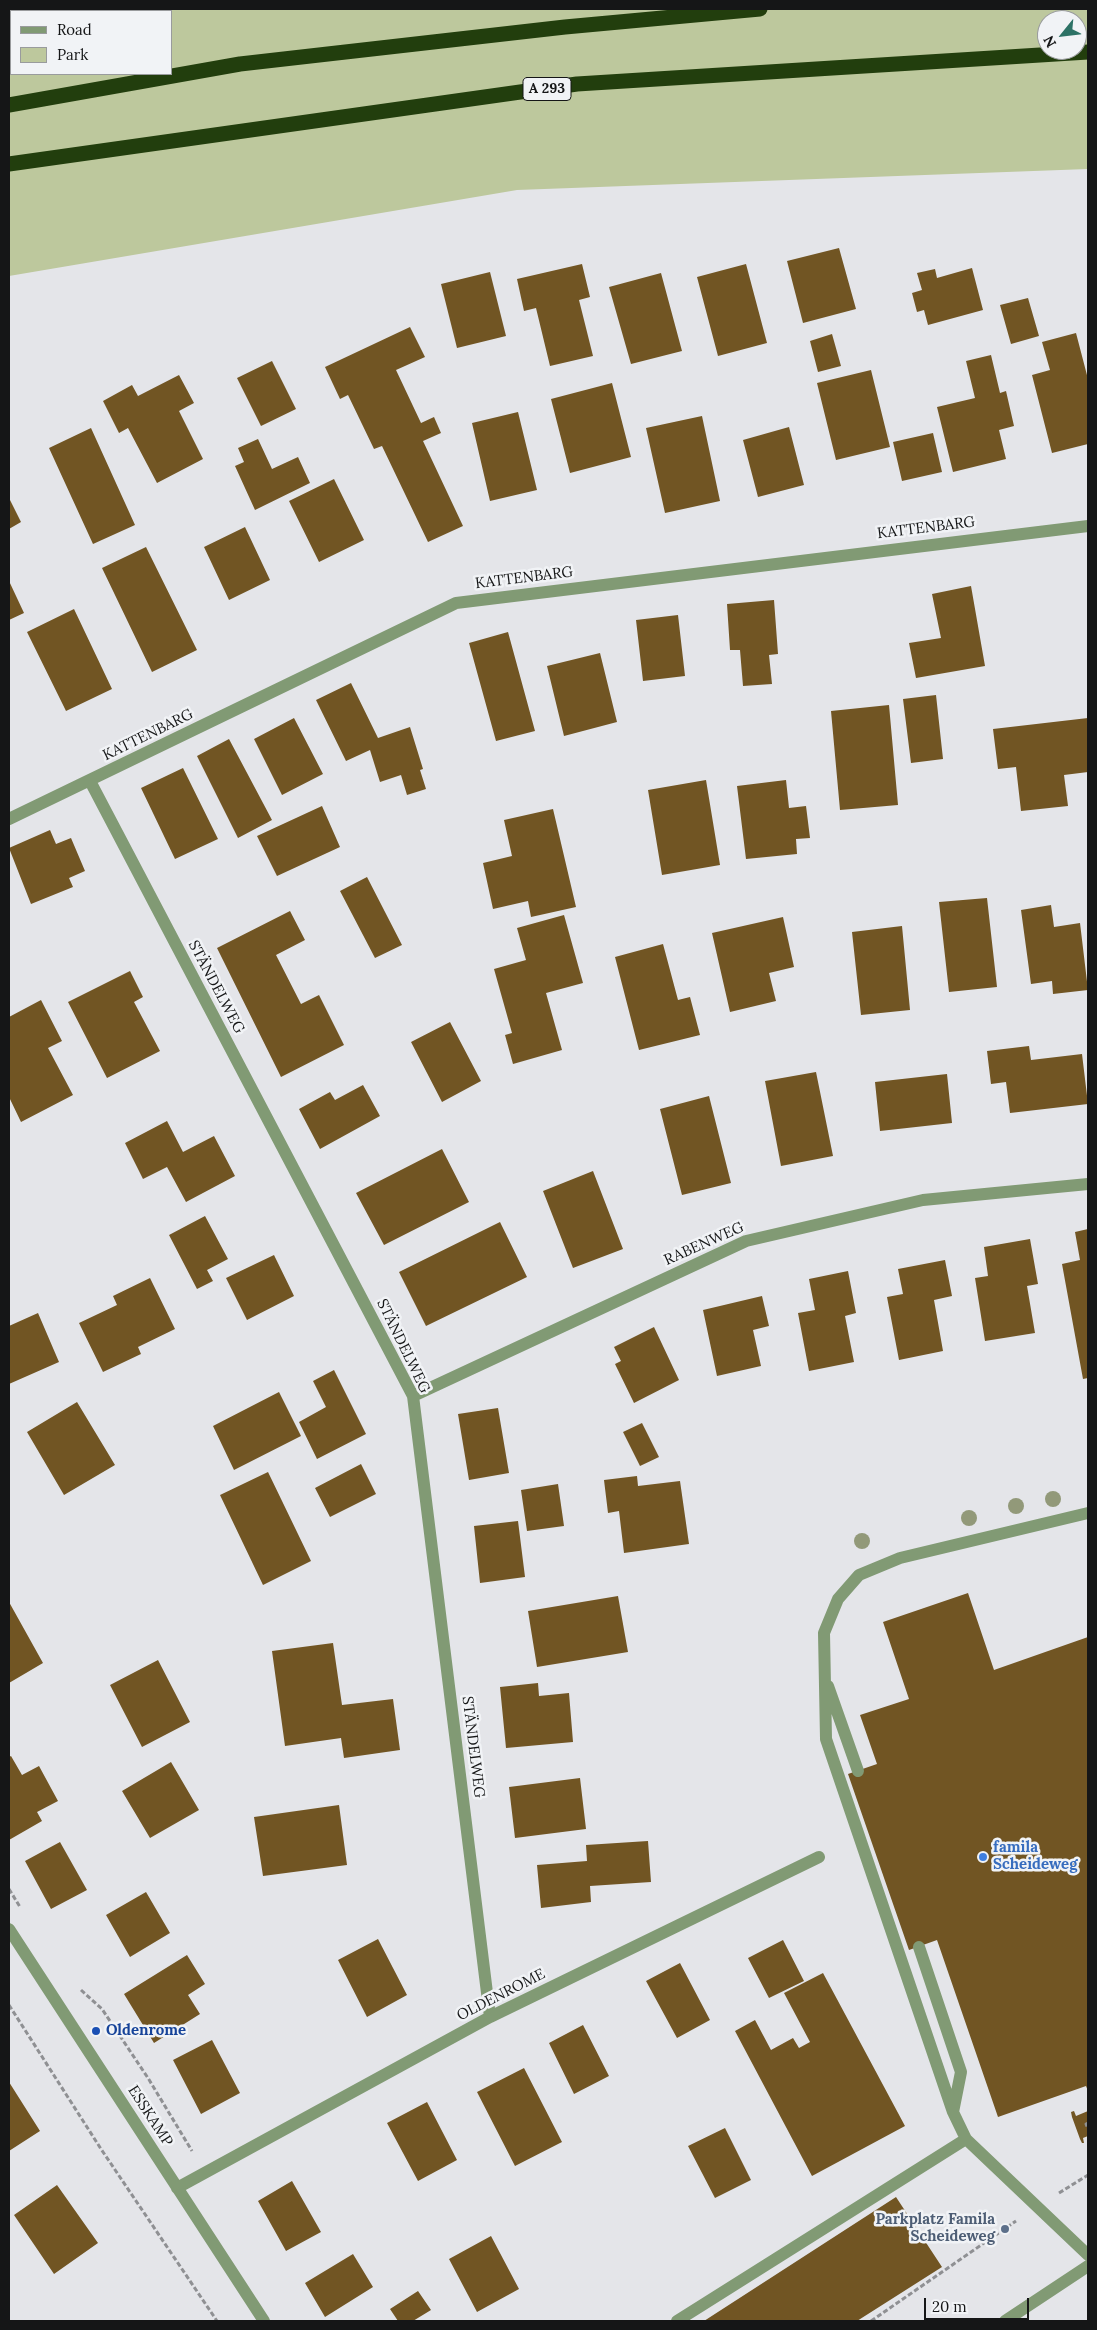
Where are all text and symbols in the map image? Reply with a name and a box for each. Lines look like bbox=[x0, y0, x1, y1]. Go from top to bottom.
legend bbox=[10, 10, 172, 75]
north arrow bbox=[1037, 10, 1087, 60]
text: Road bbox=[57, 20, 92, 39]
text: N bbox=[1039, 33, 1060, 51]
text: Park bbox=[57, 45, 88, 64]
road number: A 293 bbox=[523, 78, 571, 100]
street label: KATTENBARG bbox=[876, 513, 976, 543]
street label: KATTENBARG bbox=[474, 563, 574, 593]
street label: KATTENBARG bbox=[100, 705, 196, 765]
street label: STÄNDELWEG bbox=[184, 938, 248, 1036]
street label: RABENWEG bbox=[661, 1218, 747, 1270]
street label: STÄNDELWEG bbox=[372, 1296, 434, 1396]
street label: STÄNDELWEG bbox=[458, 1695, 488, 1799]
place label: famila Scheideweg bbox=[993, 1839, 1077, 1874]
marker: famila Scheideweg bbox=[977, 1851, 989, 1863]
street label: OLDENROME bbox=[454, 1965, 548, 2025]
place label: Oldenrome bbox=[106, 2022, 186, 2040]
marker: Oldenrome bbox=[90, 2025, 102, 2037]
street label: ESSKAMP bbox=[124, 2082, 176, 2150]
place label: Parkplatz Famila Scheideweg bbox=[875, 2211, 995, 2246]
marker: Parkplatz Famila Scheideweg bbox=[999, 2223, 1011, 2235]
scale bar bbox=[927, 2288, 1032, 2320]
text: 20 m bbox=[932, 2297, 967, 2316]

